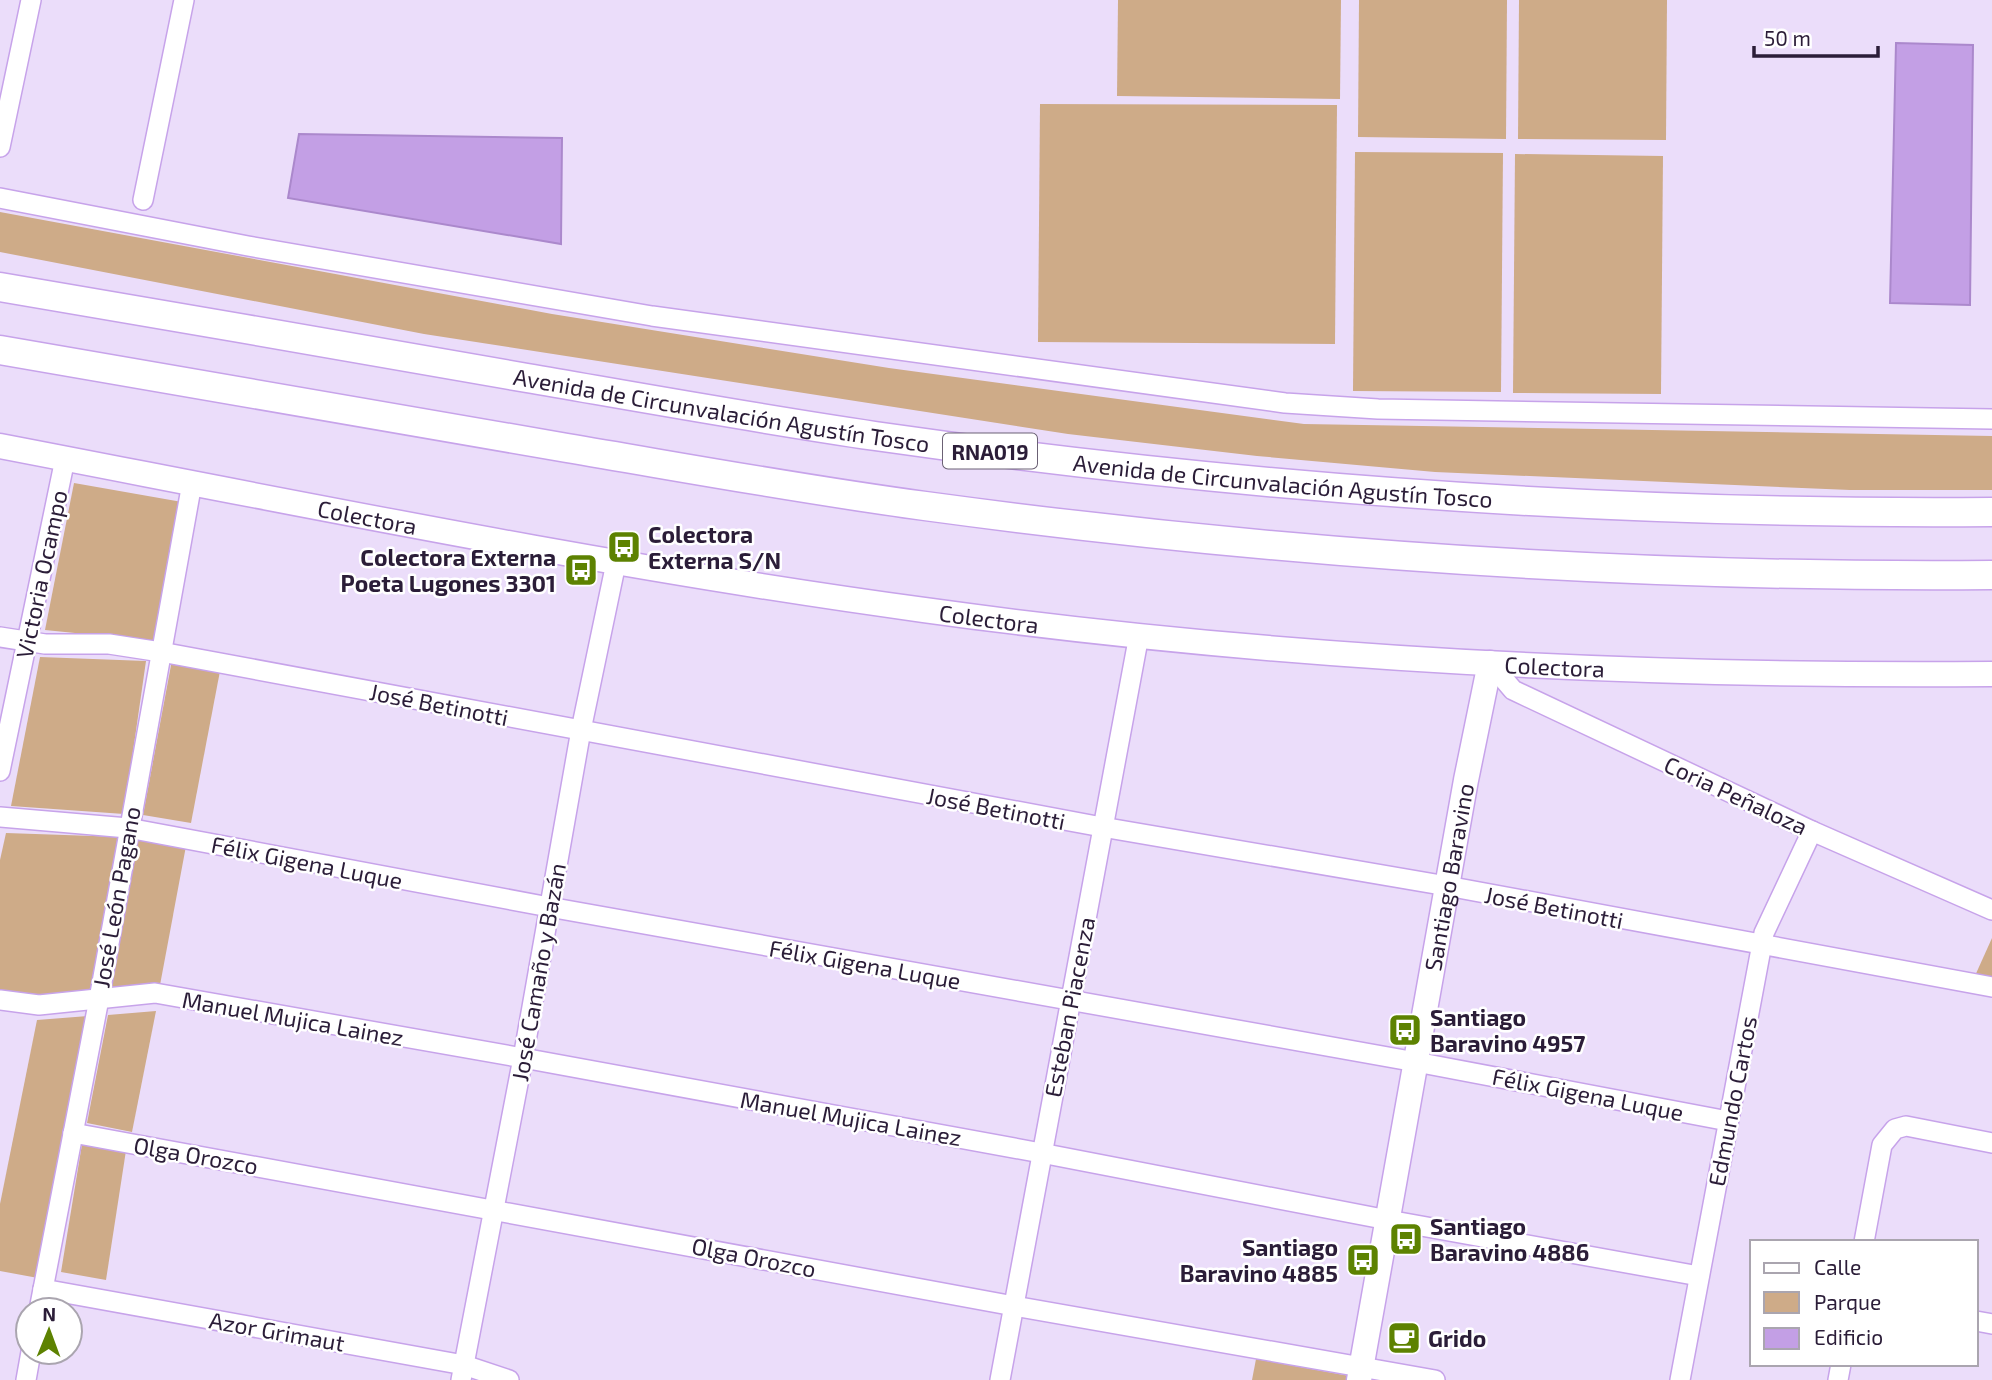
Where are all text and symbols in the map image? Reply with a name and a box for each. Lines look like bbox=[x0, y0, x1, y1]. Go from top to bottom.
scale bar bbox=[1754, 14, 1878, 58]
text: 50 m bbox=[1764, 25, 1811, 50]
street label: Avenida de Circunvalación Agustín Tosco bbox=[511, 362, 931, 457]
road number: RNA019 bbox=[943, 434, 1037, 468]
street label: Avenida de Circunvalación Agustín Tosco bbox=[1072, 448, 1493, 513]
street label: Victoria Ocampo bbox=[10, 487, 72, 661]
street label: Colectora bbox=[315, 494, 419, 540]
place label: Colectora Externa S/N bbox=[648, 520, 781, 574]
bus stop icon: Colectora Externa S/N bbox=[605, 528, 643, 566]
place label: Colectora Externa Poeta Lugones 3301 bbox=[341, 543, 556, 597]
bus stop icon: Colectora Externa Poeta Lugones 3301 bbox=[562, 551, 600, 589]
street label: Colectora bbox=[937, 598, 1040, 639]
street label: Colectora bbox=[1504, 650, 1605, 683]
street label: José Betinotti bbox=[367, 677, 511, 731]
street label: Coria Peñaloza bbox=[1660, 750, 1812, 840]
street label: José Betinotti bbox=[924, 781, 1068, 835]
street label: Santiago Baravino bbox=[1418, 781, 1479, 973]
street label: José León Pagano bbox=[86, 804, 146, 990]
street label: Félix Gigena Luque bbox=[209, 830, 405, 894]
street label: José Camaño y Bazán bbox=[505, 861, 571, 1083]
street label: José Betinotti bbox=[1482, 880, 1626, 934]
street label: Esteban Piacenza bbox=[1038, 915, 1100, 1099]
street label: Félix Gigena Luque bbox=[767, 933, 963, 995]
street label: Manuel Mujica Lainez bbox=[180, 985, 406, 1051]
place label: Santiago Baravino 4957 bbox=[1430, 1003, 1585, 1057]
bus stop icon: Santiago Baravino 4957 bbox=[1386, 1011, 1424, 1049]
street label: Edmundo Cartos bbox=[1702, 1014, 1762, 1188]
street label: Félix Gigena Luque bbox=[1490, 1062, 1686, 1126]
street label: Manuel Mujica Lainez bbox=[738, 1085, 964, 1151]
street label: Olga Orozco bbox=[132, 1130, 260, 1180]
place label: Santiago Baravino 4886 bbox=[1430, 1212, 1589, 1266]
bus stop icon: Santiago Baravino 4886 bbox=[1387, 1220, 1425, 1258]
street label: Olga Orozco bbox=[690, 1231, 818, 1283]
place label: Santiago Baravino 4885 bbox=[1180, 1233, 1338, 1287]
legend bbox=[1750, 1240, 1978, 1366]
bus stop icon: Santiago Baravino 4885 bbox=[1344, 1241, 1382, 1279]
text: Calle bbox=[1814, 1254, 1861, 1279]
text: Parque bbox=[1814, 1289, 1881, 1314]
north arrow bbox=[14, 1296, 84, 1366]
text: N bbox=[42, 1302, 56, 1325]
street label: Azor Grimaut bbox=[207, 1305, 347, 1357]
cafe icon: Grido bbox=[1385, 1319, 1423, 1357]
place label: Grido bbox=[1428, 1324, 1486, 1352]
text: Edificio bbox=[1814, 1324, 1883, 1349]

